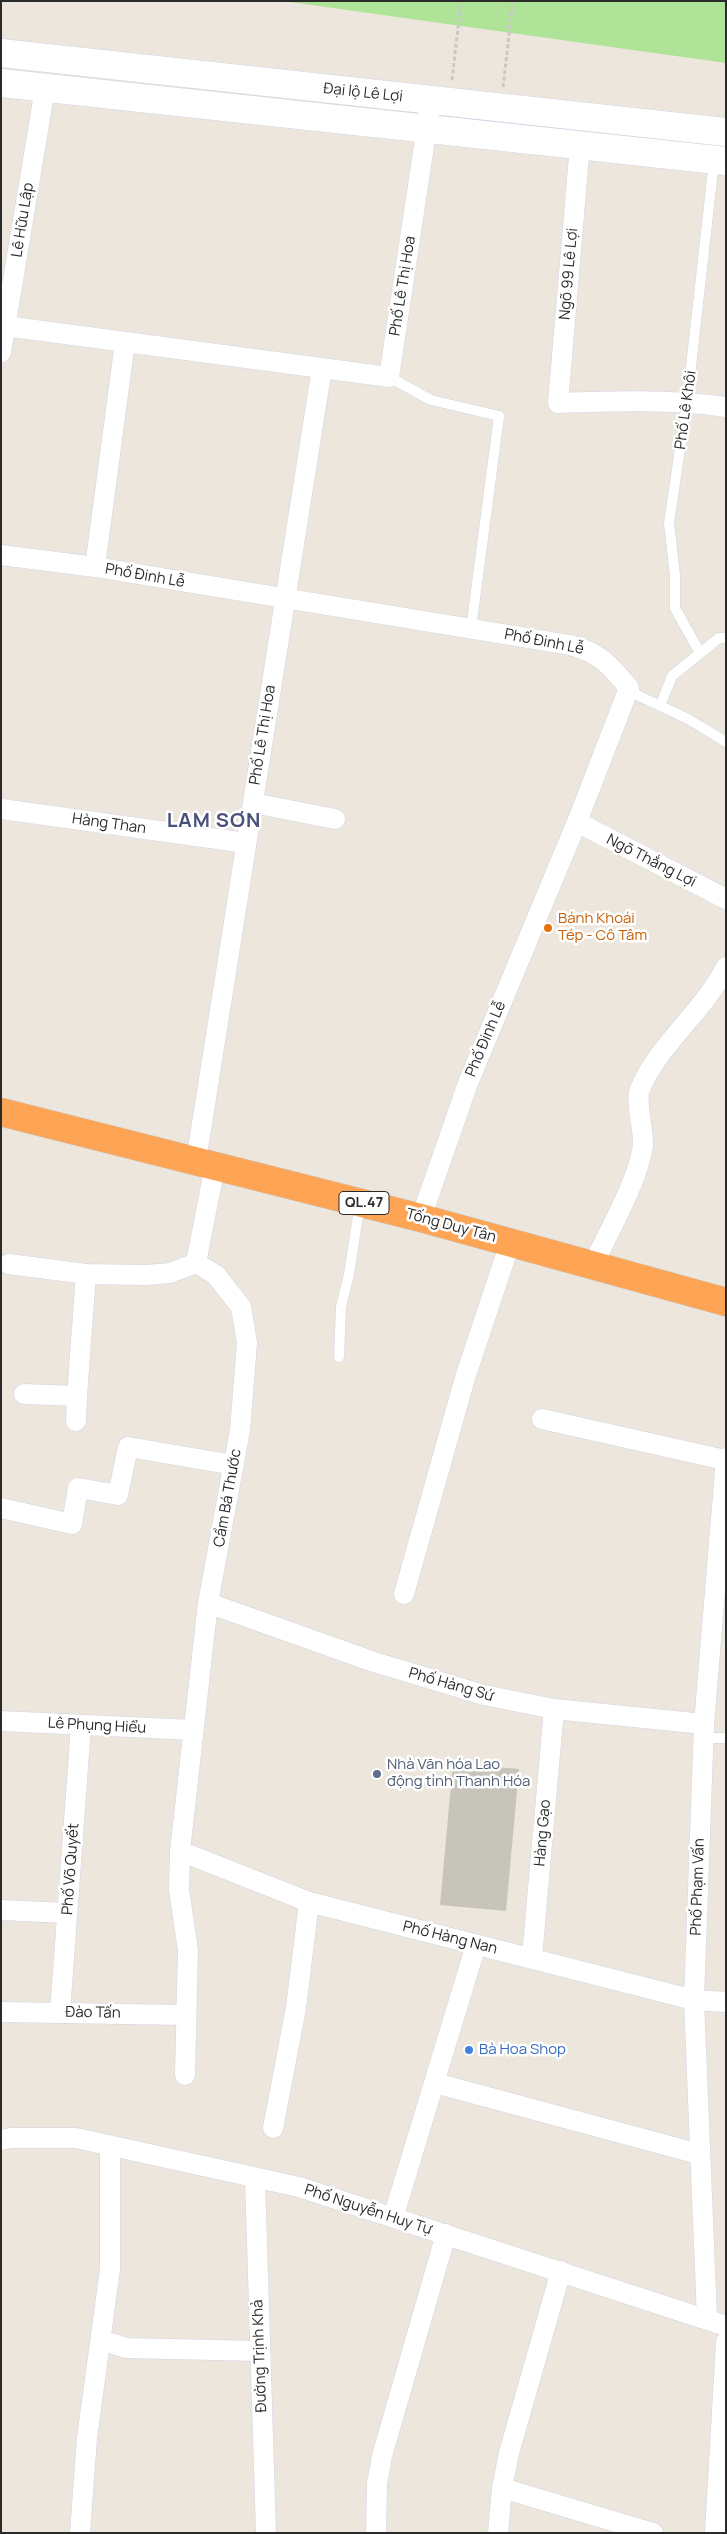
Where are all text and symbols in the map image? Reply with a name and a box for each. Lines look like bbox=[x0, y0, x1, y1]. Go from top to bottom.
street label: Đại lộ Lê Lợi bbox=[322, 80, 404, 106]
street label: Lê Hữu Lập bbox=[8, 181, 38, 259]
street label: Ngõ 99 Lê Lợi bbox=[556, 227, 582, 321]
street label: Phố Lê Thị Hoa bbox=[386, 235, 420, 337]
street label: Phố Lê Khôi bbox=[672, 369, 700, 451]
street label: Phố Đinh Lễ bbox=[104, 560, 186, 592]
street label: Phố Đinh Lễ bbox=[503, 625, 585, 659]
street label: Phố Lê Thị Hoa bbox=[246, 684, 280, 786]
district label: LAM SƠN bbox=[166, 809, 262, 833]
street label: Hàng Than bbox=[71, 810, 147, 838]
street label: Ngõ Thắng Lợi bbox=[603, 831, 699, 891]
place label: Bánh Khoái Tép - Cô Tâm bbox=[558, 910, 647, 945]
marker: Bánh Khoái Tép - Cô Tâm bbox=[542, 922, 554, 934]
street label: Phố Đinh Lễ bbox=[462, 998, 510, 1080]
road number: QL.47 bbox=[339, 1192, 389, 1214]
street label: Tống Duy Tân bbox=[404, 1205, 498, 1247]
street label: Cầm Bá Thước bbox=[210, 1447, 246, 1549]
street label: Phố Hàng Sứ bbox=[407, 1664, 495, 1706]
street label: Lê Phụng Hiểu bbox=[47, 1714, 147, 1738]
place label: Nhà Văn hóa Lao động tỉnh Thanh Hóa bbox=[387, 1756, 530, 1791]
marker: Nhà Văn hóa Lao động tỉnh Thanh Hóa bbox=[371, 1768, 383, 1780]
street label: Hàng Gạo bbox=[531, 1799, 555, 1867]
street label: Phố Võ Quyết bbox=[59, 1822, 83, 1916]
street label: Phố Phạm Vấn bbox=[687, 1838, 709, 1936]
street label: Phố Hàng Nan bbox=[401, 1918, 499, 1958]
street label: Đào Tấn bbox=[65, 2004, 121, 2022]
place label: Bà Hoa Shop bbox=[479, 2041, 566, 2059]
marker: Bà Hoa Shop bbox=[463, 2044, 475, 2056]
street label: Phố Nguyễn Huy Tự bbox=[302, 2181, 434, 2239]
street label: Đường Trịnh Khả bbox=[249, 2299, 271, 2413]

